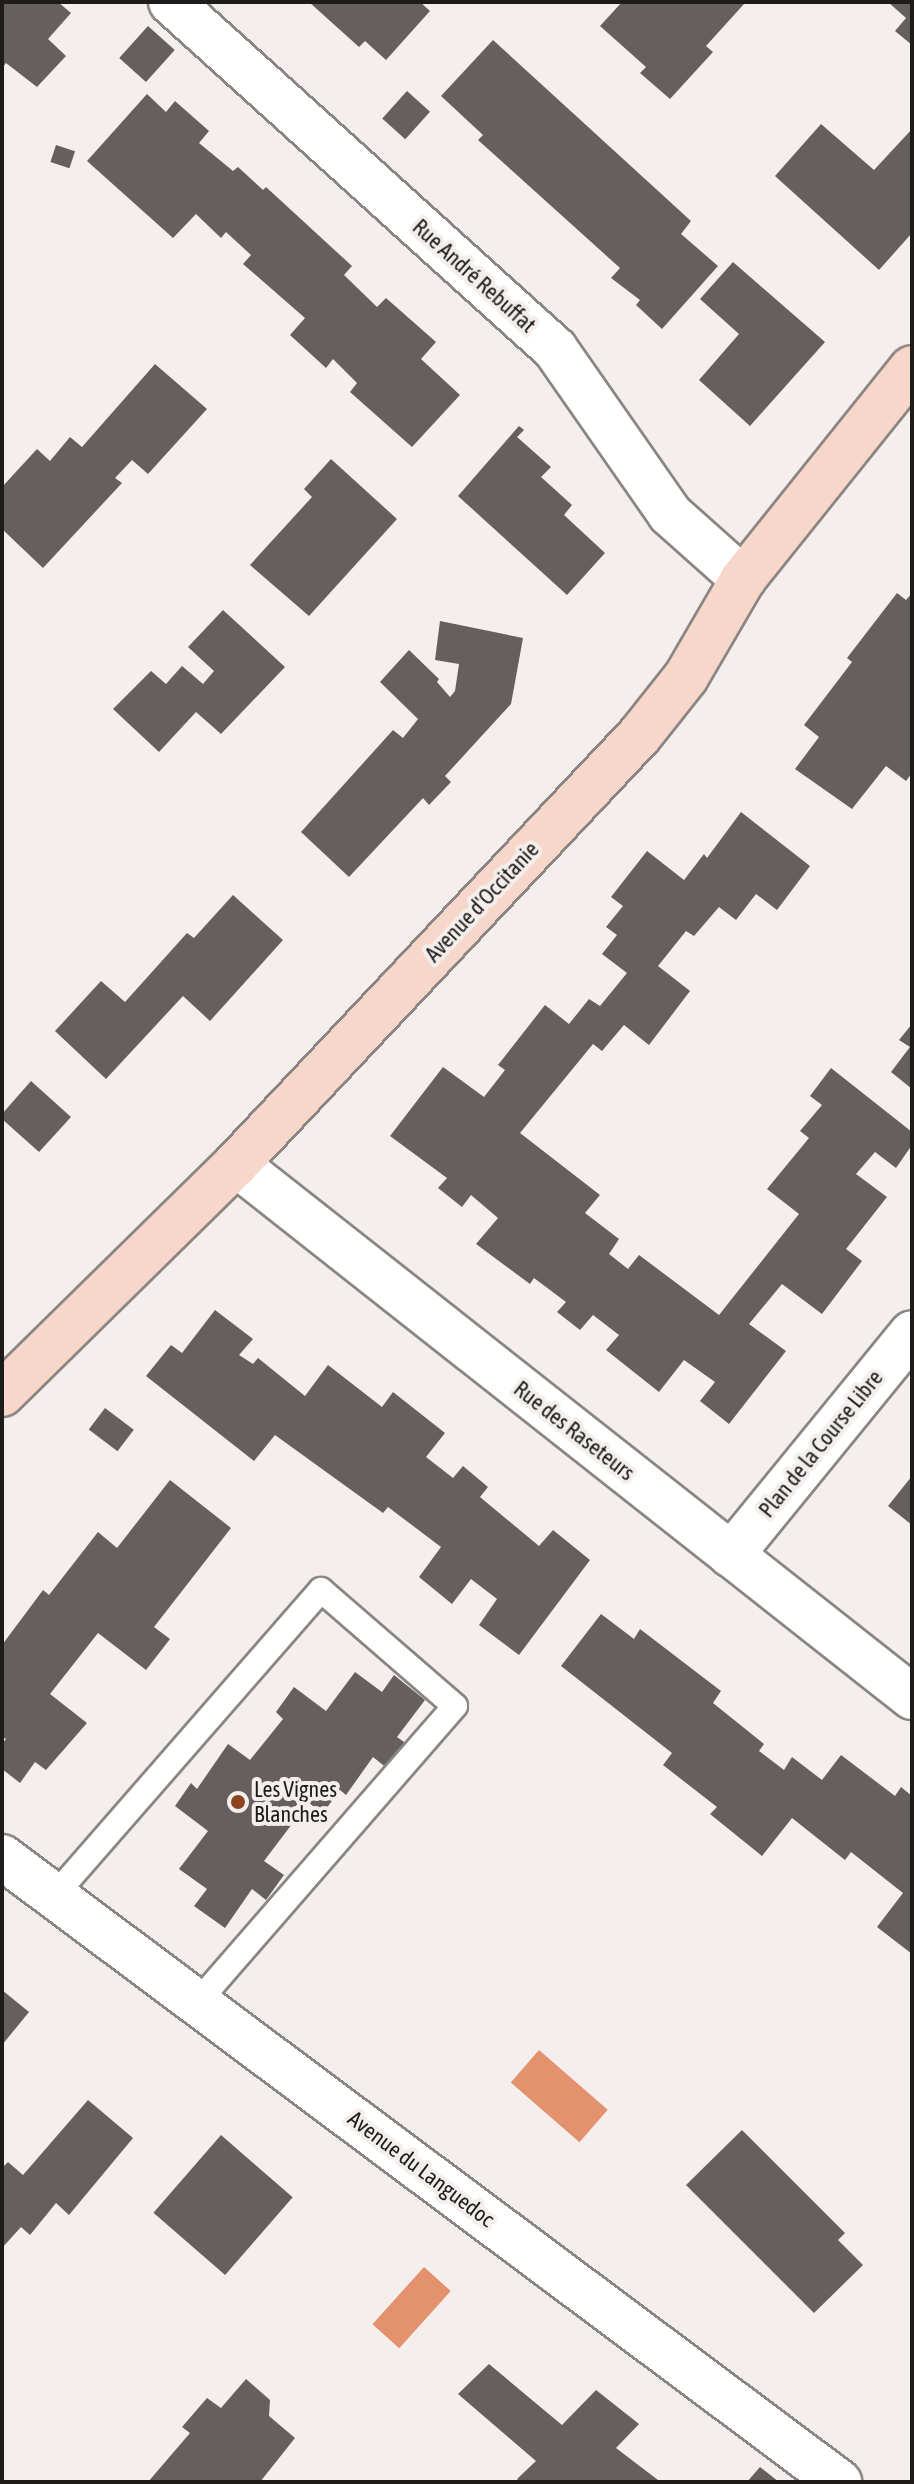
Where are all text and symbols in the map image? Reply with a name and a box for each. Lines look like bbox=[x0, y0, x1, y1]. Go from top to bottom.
street label: Rue André Rebuffat bbox=[407, 214, 541, 338]
street label: Avenue d'Occitanie bbox=[420, 837, 544, 967]
street label: Plan de la Course Libre bbox=[754, 1365, 888, 1523]
street label: Rue des Raseteurs bbox=[508, 1376, 640, 1486]
place label: Les Vignes Blanches bbox=[254, 1776, 337, 1828]
marker: Les Vignes Blanches bbox=[229, 1793, 247, 1811]
street label: Avenue du Languedoc bbox=[343, 2105, 499, 2233]

